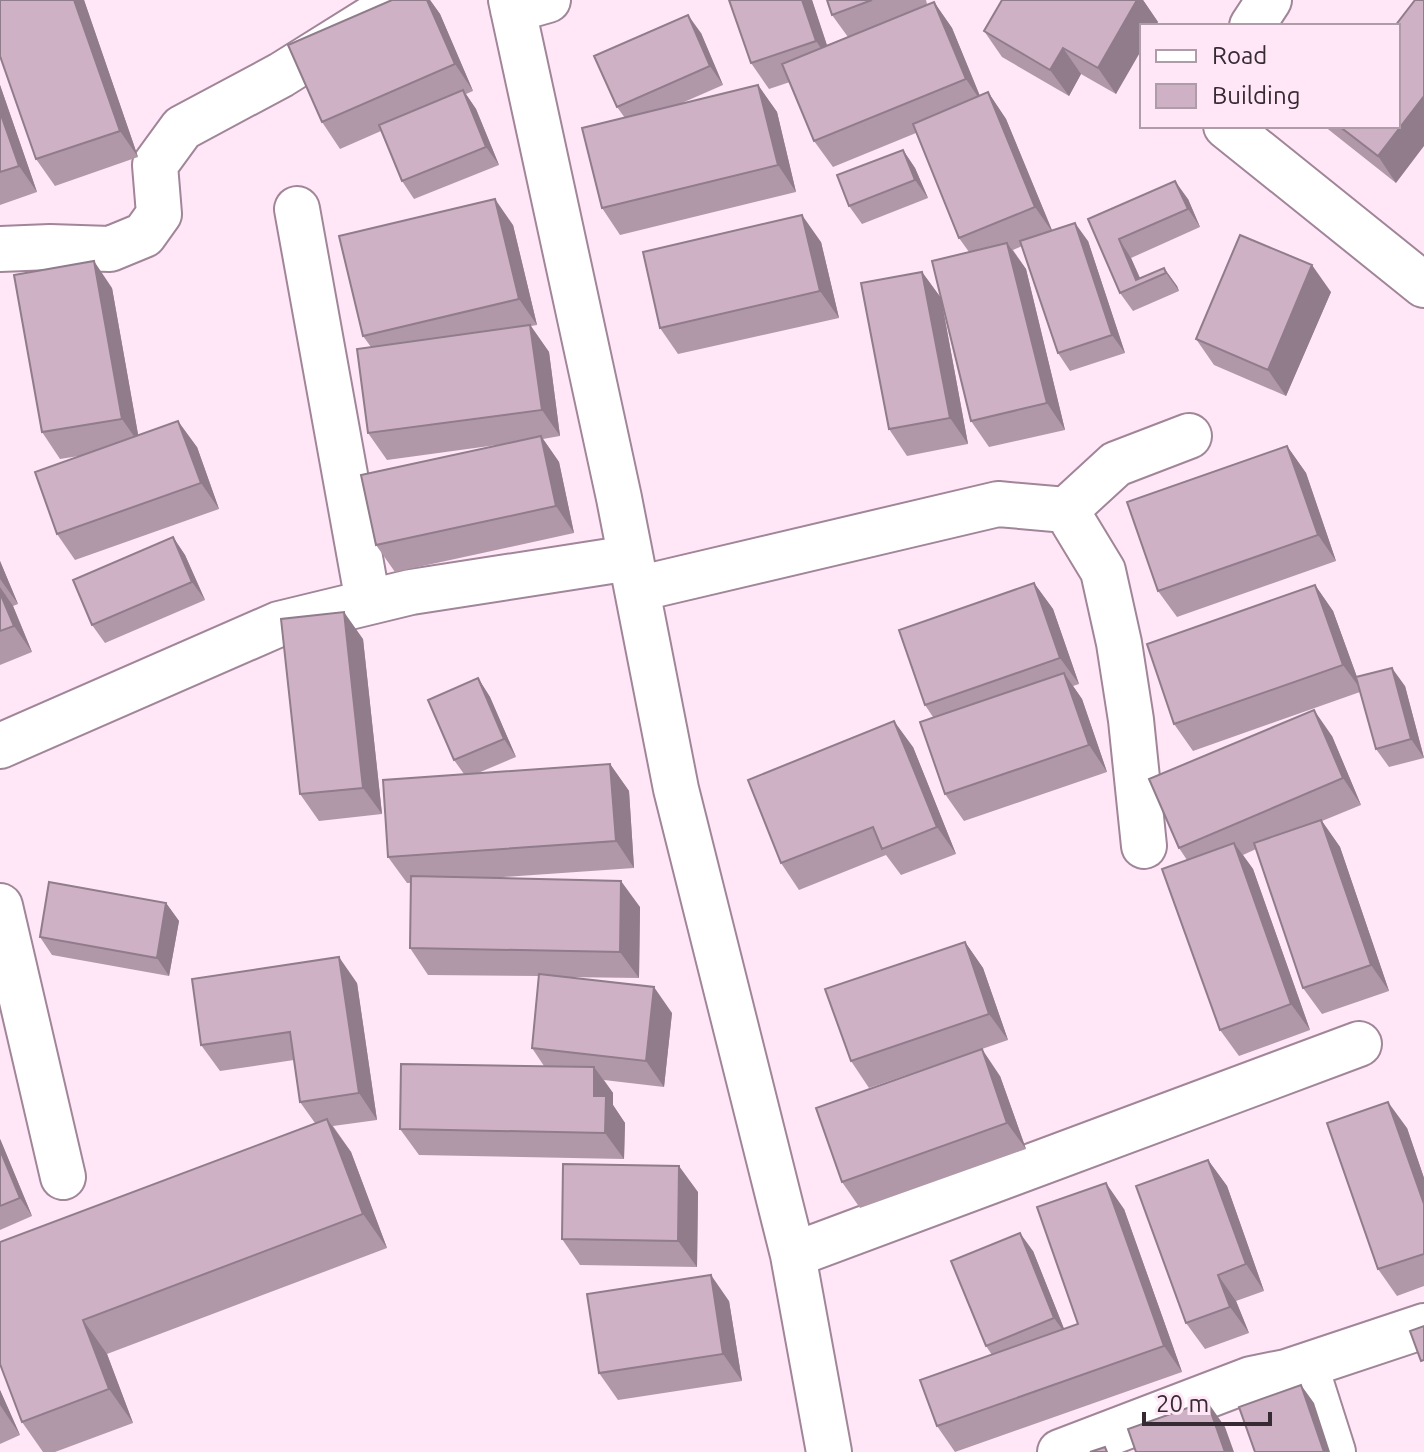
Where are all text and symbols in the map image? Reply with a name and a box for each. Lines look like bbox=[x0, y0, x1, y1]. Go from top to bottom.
legend bbox=[1140, 24, 1400, 128]
text: Road bbox=[1212, 42, 1267, 69]
text: Building bbox=[1212, 82, 1300, 109]
scale bar bbox=[1144, 1376, 1270, 1426]
text: 20 m bbox=[1156, 1390, 1209, 1417]

